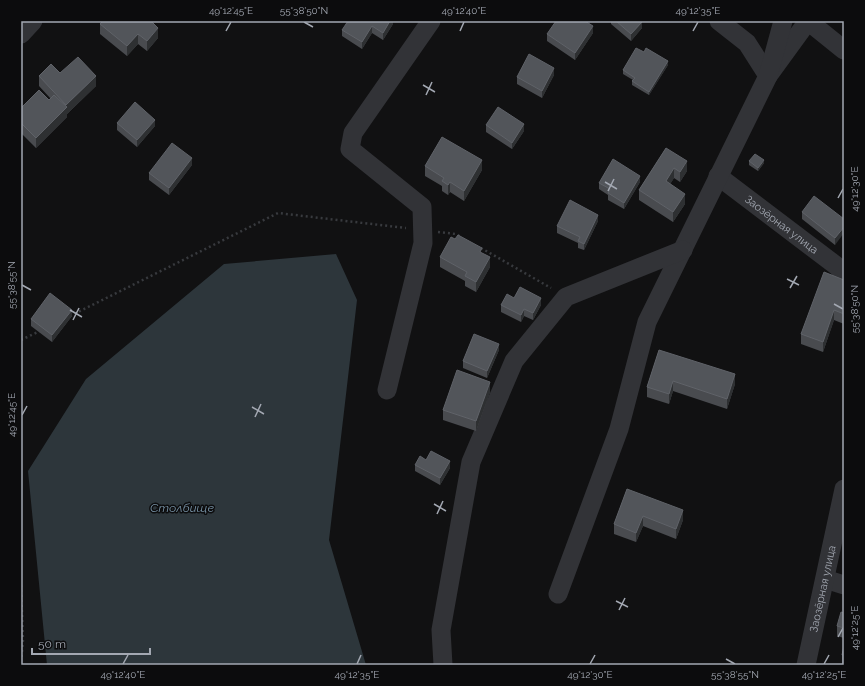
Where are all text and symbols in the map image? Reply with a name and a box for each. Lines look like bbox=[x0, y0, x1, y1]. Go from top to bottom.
text: 49°12'45"E bbox=[209, 5, 253, 16]
text: 55°38'50"N bbox=[280, 5, 328, 16]
text: 49°12'40"E bbox=[442, 5, 486, 16]
text: 49°12'35"E bbox=[676, 5, 720, 16]
text: 49°12'30"E bbox=[849, 166, 860, 212]
street label: Заозёрная улица bbox=[742, 192, 821, 256]
text: 55°38'55"N bbox=[6, 261, 17, 309]
text: 55°38'50"N bbox=[849, 285, 860, 333]
text: 49°12'45"E bbox=[6, 393, 17, 437]
water label: Столбище bbox=[150, 501, 214, 515]
street label: Заозёрная улица bbox=[807, 544, 838, 633]
text: 49°12'25"E bbox=[849, 606, 860, 650]
scale bar bbox=[32, 630, 150, 656]
text: 50 m bbox=[38, 637, 66, 651]
text: 49°12'40"E bbox=[101, 669, 145, 680]
text: 49°12'35"E bbox=[335, 669, 379, 680]
text: 49°12'30"E bbox=[567, 669, 613, 680]
text: 55°38'55"N bbox=[711, 669, 759, 680]
text: 49°12'25"E bbox=[802, 669, 846, 680]

